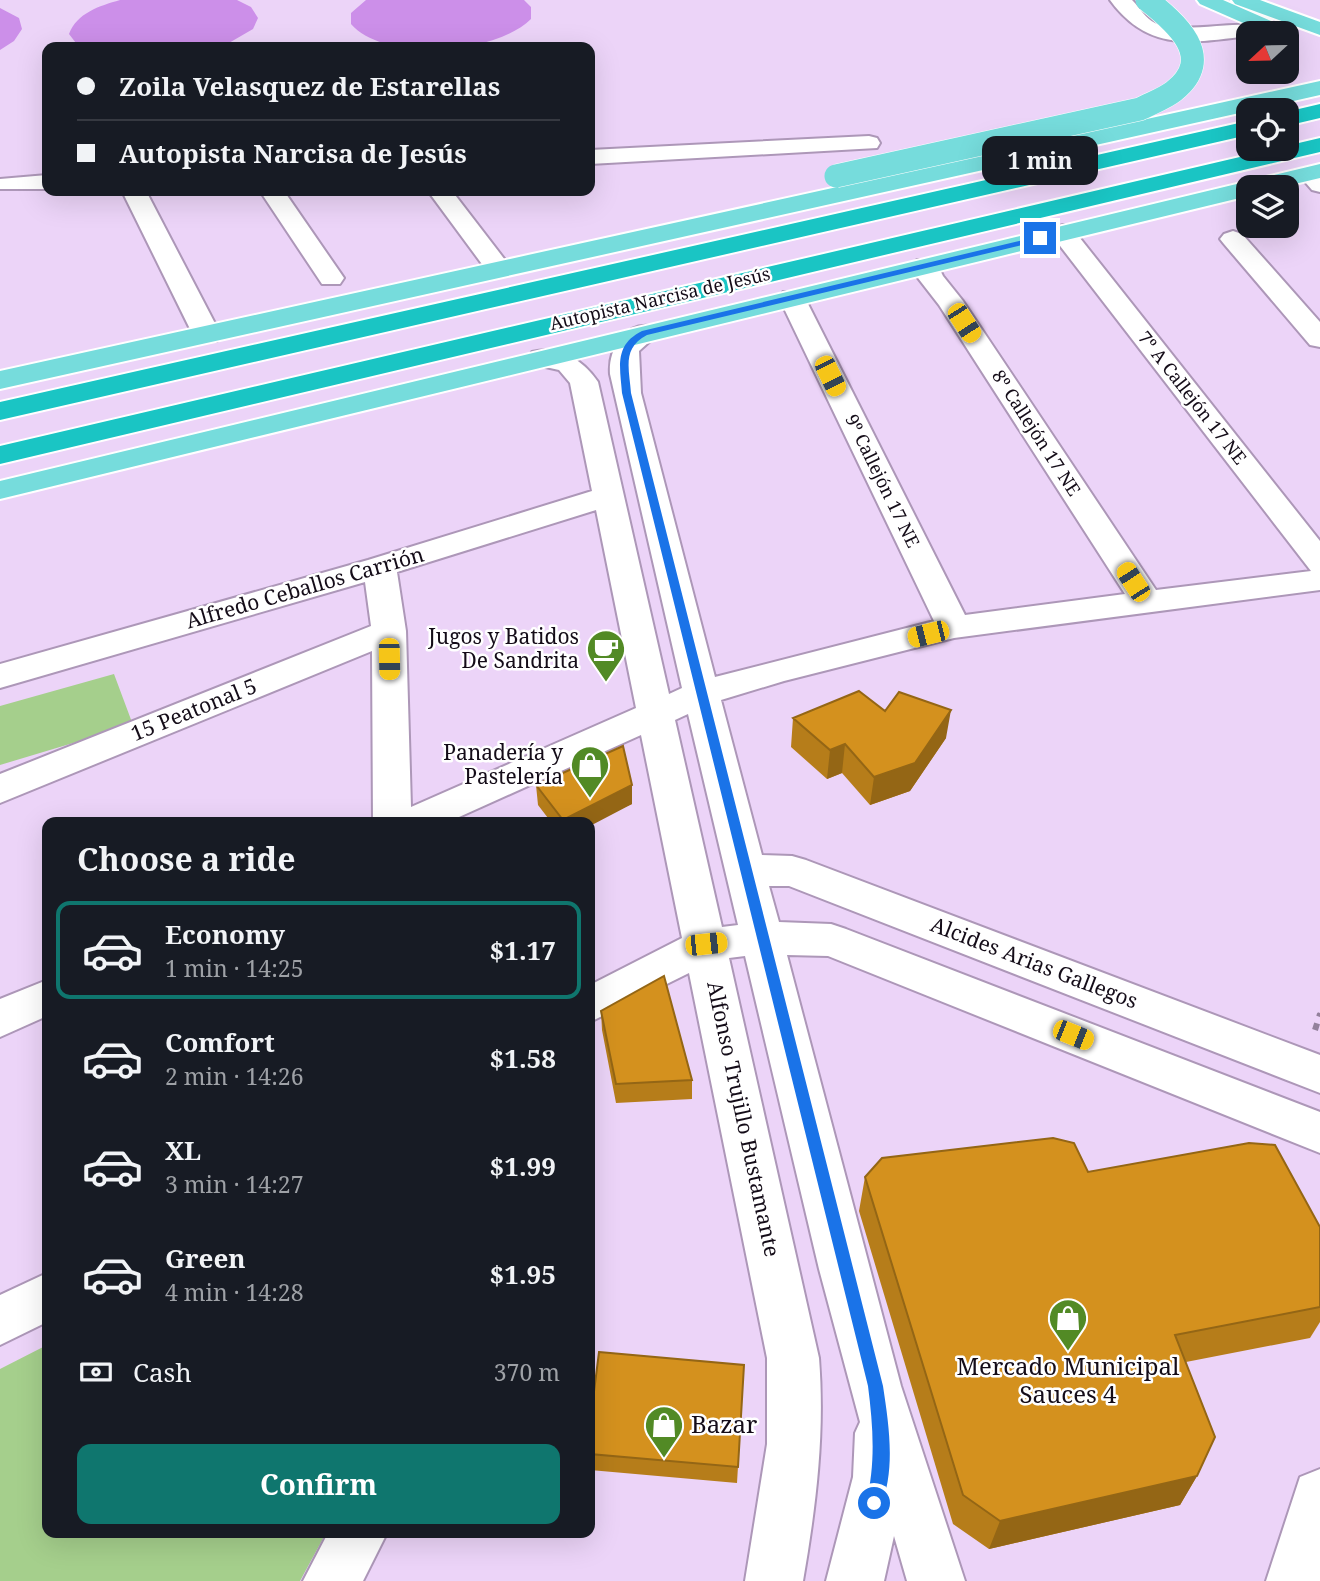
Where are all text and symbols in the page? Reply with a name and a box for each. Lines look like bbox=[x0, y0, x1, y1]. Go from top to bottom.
north arrow bbox=[1236, 21, 1298, 84]
map controls bbox=[1236, 21, 1299, 238]
text: Zoila Velasquez de Estarellas bbox=[119, 68, 500, 104]
button: locate bbox=[1236, 98, 1299, 161]
text: Autopista Narcisa de Jesús bbox=[119, 135, 467, 171]
callout: 1 min bbox=[982, 136, 1098, 186]
text: 1 min bbox=[1007, 144, 1073, 176]
button: layers bbox=[1236, 175, 1299, 238]
route end bbox=[1024, 222, 1056, 254]
street label: Autopista Narcisa de Jesús bbox=[547, 261, 772, 335]
car bbox=[944, 300, 985, 346]
street label: 7º A Callejón 17 NE bbox=[1133, 326, 1252, 469]
car bbox=[812, 353, 849, 399]
street label: 8º Callejón 17 NE bbox=[987, 365, 1087, 500]
street label: 9º Callejón 17 NE bbox=[840, 410, 926, 551]
street label: Alfredo Ceballos Carrión bbox=[182, 540, 427, 634]
car bbox=[1113, 559, 1154, 605]
car bbox=[906, 619, 951, 649]
place label: Jugos y Batidos De Sandrita bbox=[427, 622, 579, 674]
cafe icon: Jugos y Batidos De Sandrita bbox=[585, 628, 627, 683]
car bbox=[379, 638, 400, 680]
street label: 15 Peatonal 5 bbox=[127, 671, 261, 747]
place label: Panadería y Pastelería bbox=[443, 738, 563, 790]
shop icon: Panadería y Pastelería bbox=[569, 744, 611, 799]
text: Choose a ride bbox=[77, 837, 296, 880]
street label: Alcides Arias Gallegos bbox=[927, 910, 1142, 1014]
text: Economy bbox=[165, 916, 285, 952]
icon: car bbox=[81, 919, 144, 982]
car bbox=[685, 931, 728, 957]
text: $1.17 bbox=[490, 932, 556, 968]
text: 1 min · 14:25 bbox=[165, 952, 303, 984]
street label: Alfonso Trujillo Bustamante bbox=[701, 978, 787, 1259]
car bbox=[1050, 1017, 1097, 1053]
text: Comfort bbox=[165, 1024, 275, 1060]
icon: car bbox=[81, 1027, 144, 1090]
text: $1.58 bbox=[490, 1040, 556, 1076]
text: 2 min · 14:26 bbox=[165, 1060, 303, 1092]
text: XL bbox=[165, 1132, 201, 1168]
icon: car bbox=[81, 1135, 144, 1198]
text: $1.99 bbox=[490, 1148, 556, 1184]
text: 3 min · 14:27 bbox=[165, 1168, 303, 1200]
text: Green bbox=[165, 1240, 246, 1276]
icon: car bbox=[81, 1243, 144, 1306]
text: $1.95 bbox=[490, 1256, 556, 1292]
text: 4 min · 14:28 bbox=[165, 1276, 303, 1308]
shop icon: Mercado Municipal Sauces 4 bbox=[1047, 1297, 1089, 1352]
place label: Mercado Municipal Sauces 4 bbox=[957, 1349, 1180, 1410]
icon: cash bbox=[77, 1353, 115, 1391]
text: Cash bbox=[133, 1354, 192, 1390]
text: 370 m bbox=[494, 1356, 560, 1388]
shop icon: Bazar bbox=[643, 1404, 685, 1459]
place label: Bazar bbox=[691, 1407, 757, 1440]
button: Confirm bbox=[77, 1444, 560, 1524]
route start bbox=[858, 1487, 890, 1519]

